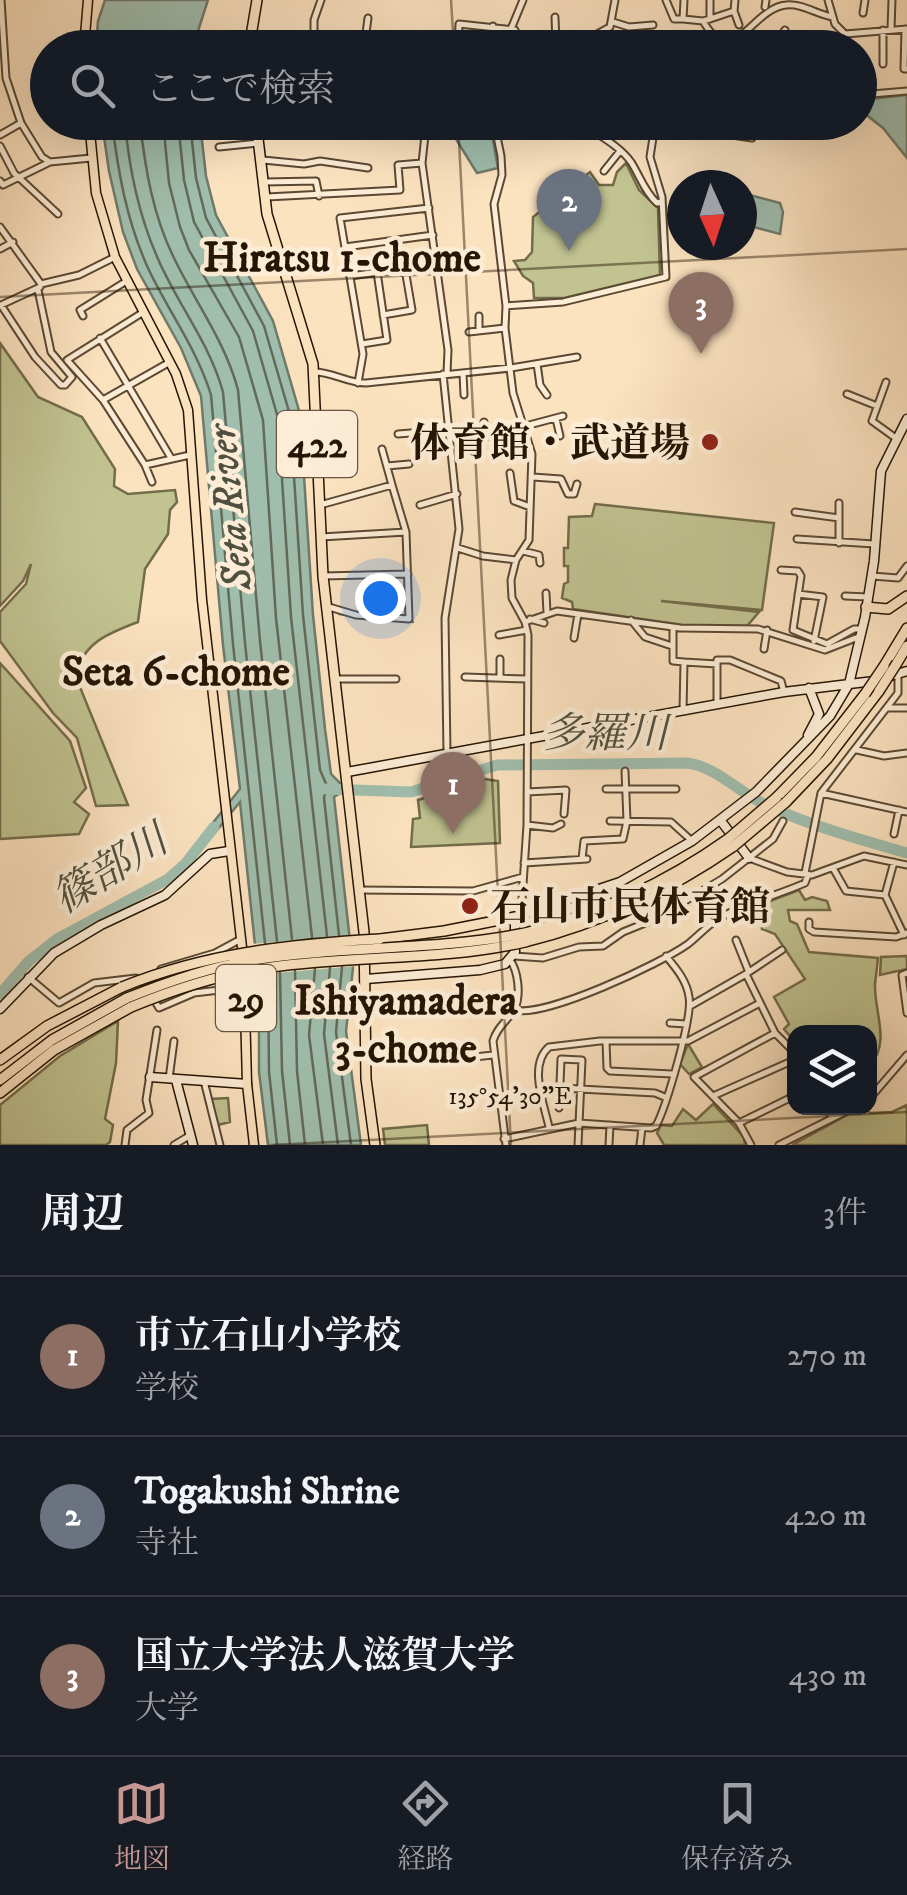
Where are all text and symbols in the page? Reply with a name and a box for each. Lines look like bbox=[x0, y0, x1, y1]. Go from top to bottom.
search box bbox=[30, 30, 877, 140]
icon: search bbox=[65, 58, 120, 113]
text: ここで検索 bbox=[145, 66, 335, 114]
pin: 2 bbox=[536, 168, 602, 251]
north arrow bbox=[667, 170, 757, 260]
district label: Hiratsu 1-chome bbox=[203, 233, 481, 285]
pin: 3 bbox=[668, 272, 734, 354]
road number: 422 bbox=[277, 411, 357, 477]
water label: Seta River bbox=[196, 419, 266, 594]
place label: 体育館・武道場 bbox=[410, 420, 690, 470]
marker: 体育館・武道場 bbox=[699, 431, 721, 453]
your location bbox=[355, 573, 406, 624]
district label: Seta 6-chome bbox=[62, 647, 290, 699]
water label: 多羅川 bbox=[542, 709, 672, 761]
pin: 1 bbox=[420, 752, 486, 834]
water label: 篠部川 bbox=[43, 813, 181, 926]
place label: 石山市民体育館 bbox=[490, 884, 770, 934]
marker: 石山市民体育館 bbox=[459, 895, 481, 917]
road number: 29 bbox=[216, 965, 276, 1031]
district label: Ishiyamadera 3-chome bbox=[294, 976, 519, 1076]
map controls bbox=[787, 1025, 877, 1115]
button: layers bbox=[787, 1025, 877, 1115]
text: 135°54'30"E bbox=[448, 1081, 572, 1112]
text: 周辺 bbox=[40, 1189, 124, 1241]
text: 3件 bbox=[823, 1194, 867, 1234]
text: 市立石山小学校 bbox=[135, 1313, 401, 1361]
text: 1 bbox=[67, 1336, 78, 1376]
text: 270 m bbox=[787, 1336, 867, 1376]
text: 学校 bbox=[135, 1369, 199, 1409]
text: Togakushi Shrine bbox=[135, 1468, 400, 1516]
text: 2 bbox=[65, 1496, 80, 1536]
text: 420 m bbox=[785, 1496, 867, 1536]
text: 寺社 bbox=[135, 1524, 199, 1564]
text: 国立大学法人滋賀大学 bbox=[135, 1633, 515, 1681]
text: 3 bbox=[67, 1656, 78, 1696]
text: 430 m bbox=[789, 1656, 867, 1696]
text: 大学 bbox=[135, 1689, 199, 1729]
tab: 地図 bbox=[114, 1776, 170, 1877]
tab: 経路 bbox=[397, 1776, 453, 1877]
tab: 保存済み bbox=[681, 1776, 793, 1877]

